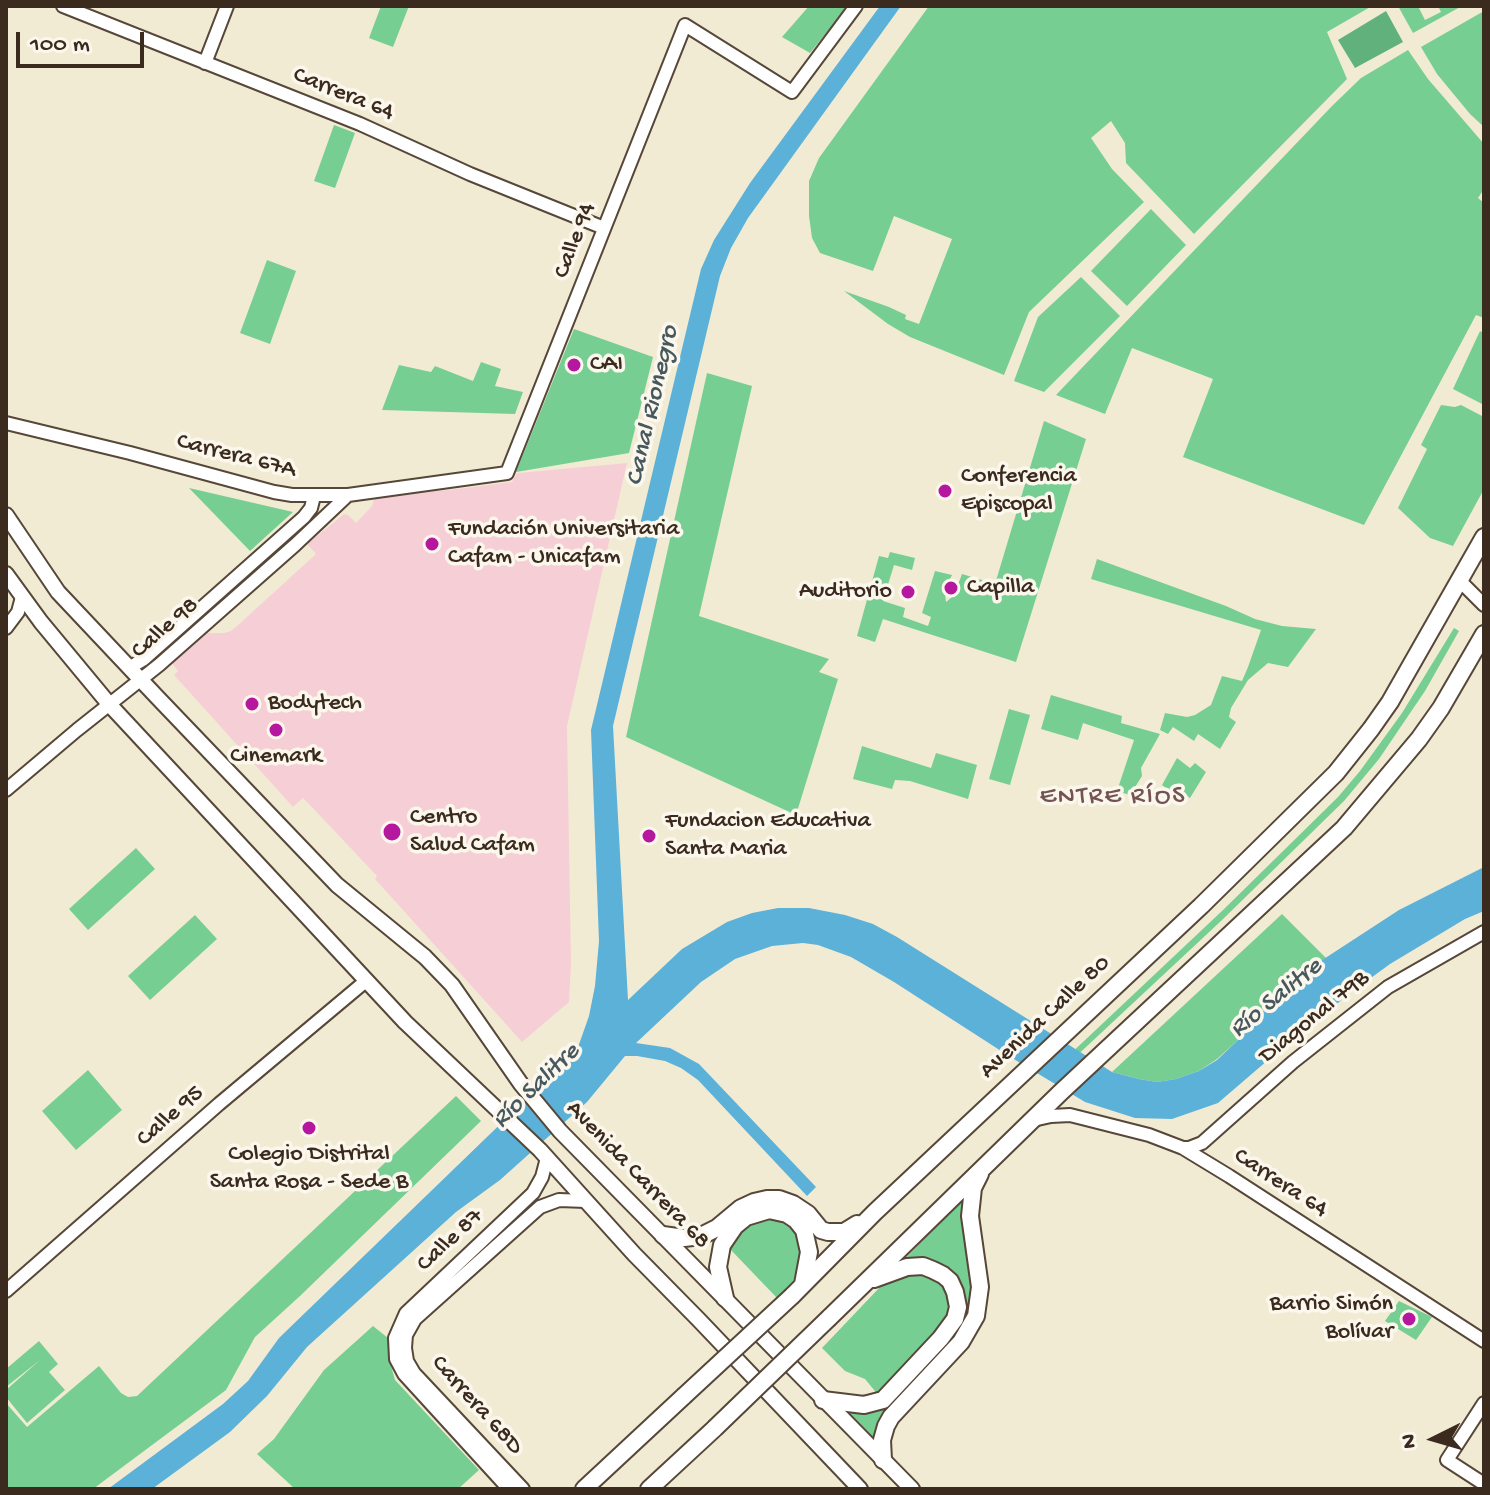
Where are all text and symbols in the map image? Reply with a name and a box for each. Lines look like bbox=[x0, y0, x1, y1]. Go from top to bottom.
scale bar bbox=[20, 16, 148, 66]
text: 100 m bbox=[30, 31, 90, 60]
street label: Carrera 64 bbox=[288, 62, 398, 128]
street label: Calle 94 bbox=[549, 199, 603, 283]
water label: Canal Rionegro bbox=[620, 323, 688, 489]
place label: CAI bbox=[590, 351, 623, 379]
marker: CAI bbox=[565, 356, 583, 374]
street label: Carrera 67A bbox=[173, 428, 299, 486]
place label: Conferencia Episcopal bbox=[961, 463, 1077, 519]
marker: Conferencia Episcopal bbox=[936, 482, 954, 500]
place label: Fundación Universitaria Cafam - Unicafam bbox=[448, 516, 679, 572]
marker: Fundación Universitaria Cafam - Unicafam bbox=[423, 535, 441, 553]
place label: Capilla bbox=[967, 574, 1034, 602]
place label: Auditorio bbox=[799, 578, 892, 606]
marker: Capilla bbox=[942, 579, 960, 597]
marker: Auditorio bbox=[899, 583, 917, 601]
street label: Calle 98 bbox=[126, 592, 206, 666]
place label: Bodytech bbox=[268, 690, 362, 718]
marker: Bodytech bbox=[243, 695, 261, 713]
marker: Cinemark bbox=[267, 721, 285, 739]
place label: Cinemark bbox=[230, 743, 322, 771]
district label: ENTRE RÍOS bbox=[1040, 782, 1186, 814]
place label: Centro Salud Cafam bbox=[410, 804, 535, 860]
place label: Fundacion Educativa Santa Maria bbox=[665, 808, 871, 864]
marker: Centro Salud Cafam bbox=[381, 821, 403, 843]
marker: Fundacion Educativa Santa Maria bbox=[640, 827, 658, 845]
street label: Avenida Calle 80 bbox=[975, 950, 1117, 1086]
water label: Río Salitre bbox=[1224, 952, 1330, 1046]
street label: Diagonal 79B bbox=[1254, 965, 1376, 1071]
water label: Río Salitre bbox=[487, 1038, 587, 1136]
street label: Calle 95 bbox=[132, 1080, 210, 1154]
street label: Avenida Carrera 68 bbox=[559, 1096, 715, 1256]
marker: Colegio Distrital Santa Rosa - Sede B bbox=[300, 1119, 318, 1137]
place label: Colegio Distrital Santa Rosa - Sede B bbox=[210, 1141, 408, 1197]
street label: Carrera 64 bbox=[1227, 1143, 1333, 1225]
street label: Calle 87 bbox=[412, 1203, 490, 1279]
place label: Barrio Simón Bolívar bbox=[1270, 1291, 1393, 1347]
marker: Barrio Simón Bolívar bbox=[1400, 1310, 1418, 1328]
street label: Carrera 68D bbox=[424, 1350, 528, 1462]
north arrow bbox=[1394, 1399, 1474, 1479]
text: N bbox=[1397, 1433, 1424, 1449]

